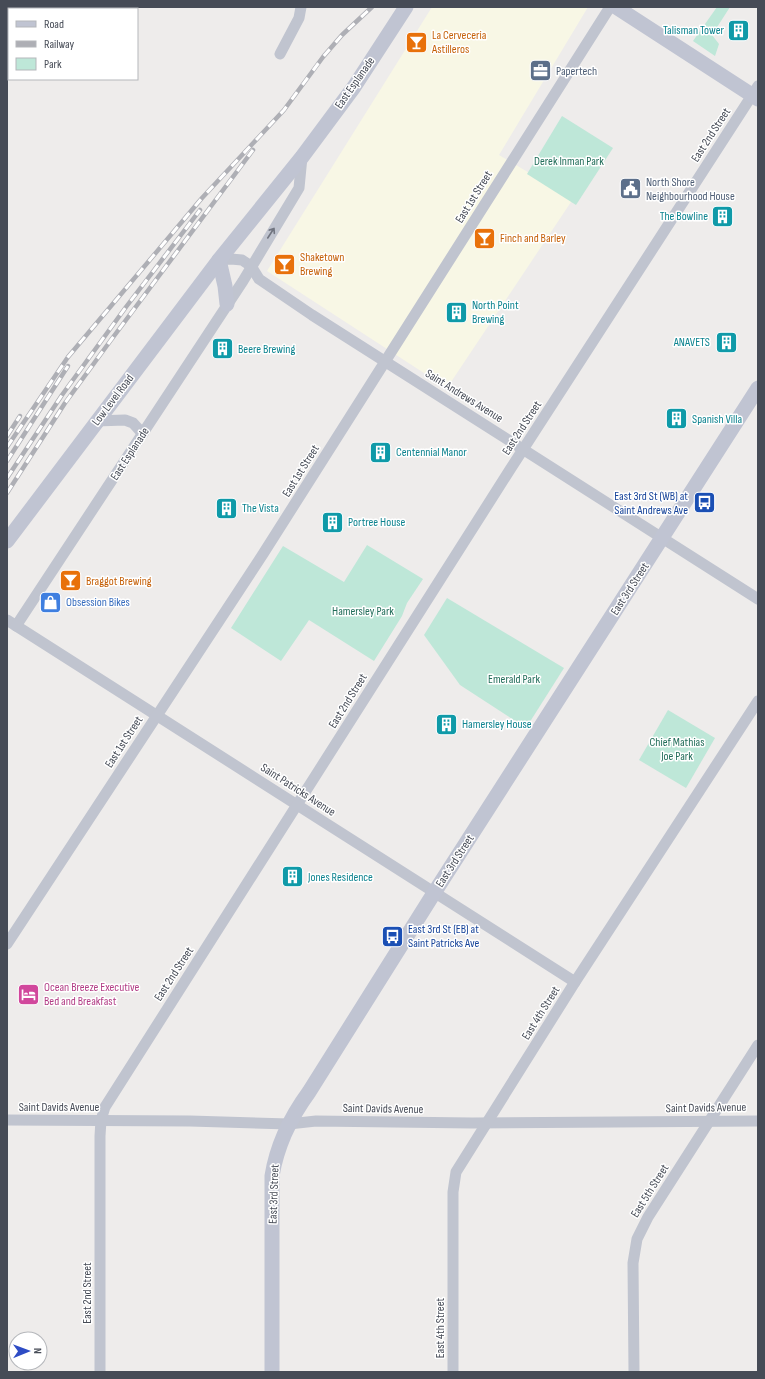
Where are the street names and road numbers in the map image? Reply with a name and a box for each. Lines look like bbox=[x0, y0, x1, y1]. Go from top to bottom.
street label: East Esplanade bbox=[332, 54, 378, 112]
street label: East 2nd Street bbox=[688, 105, 734, 165]
street label: East 1st Street bbox=[452, 168, 496, 226]
street label: Saint Andrews Avenue bbox=[422, 366, 506, 426]
street label: Low Level Road bbox=[89, 371, 137, 429]
street label: East 2nd Street bbox=[499, 398, 545, 458]
street label: East Esplanade bbox=[107, 425, 153, 483]
street label: East 1st Street bbox=[279, 442, 323, 500]
street label: East 3rd Street bbox=[607, 560, 653, 618]
street label: East 2nd Street bbox=[325, 671, 371, 731]
street label: East 1st Street bbox=[102, 713, 146, 771]
street label: Saint Patricks Avenue bbox=[258, 760, 338, 820]
street label: East 3rd Street bbox=[432, 832, 478, 890]
street label: East 2nd Street bbox=[151, 944, 197, 1004]
street label: East 4th Street bbox=[519, 983, 564, 1043]
street label: Saint Davids Avenue bbox=[19, 1100, 99, 1115]
street label: Saint Davids Avenue bbox=[666, 1100, 747, 1116]
street label: Saint Davids Avenue bbox=[343, 1101, 424, 1117]
street label: East 5th Street bbox=[628, 1161, 672, 1220]
street label: East 3rd Street bbox=[265, 1164, 283, 1224]
street label: East 2nd Street bbox=[80, 1262, 95, 1324]
street label: East 4th Street bbox=[433, 1298, 448, 1358]

